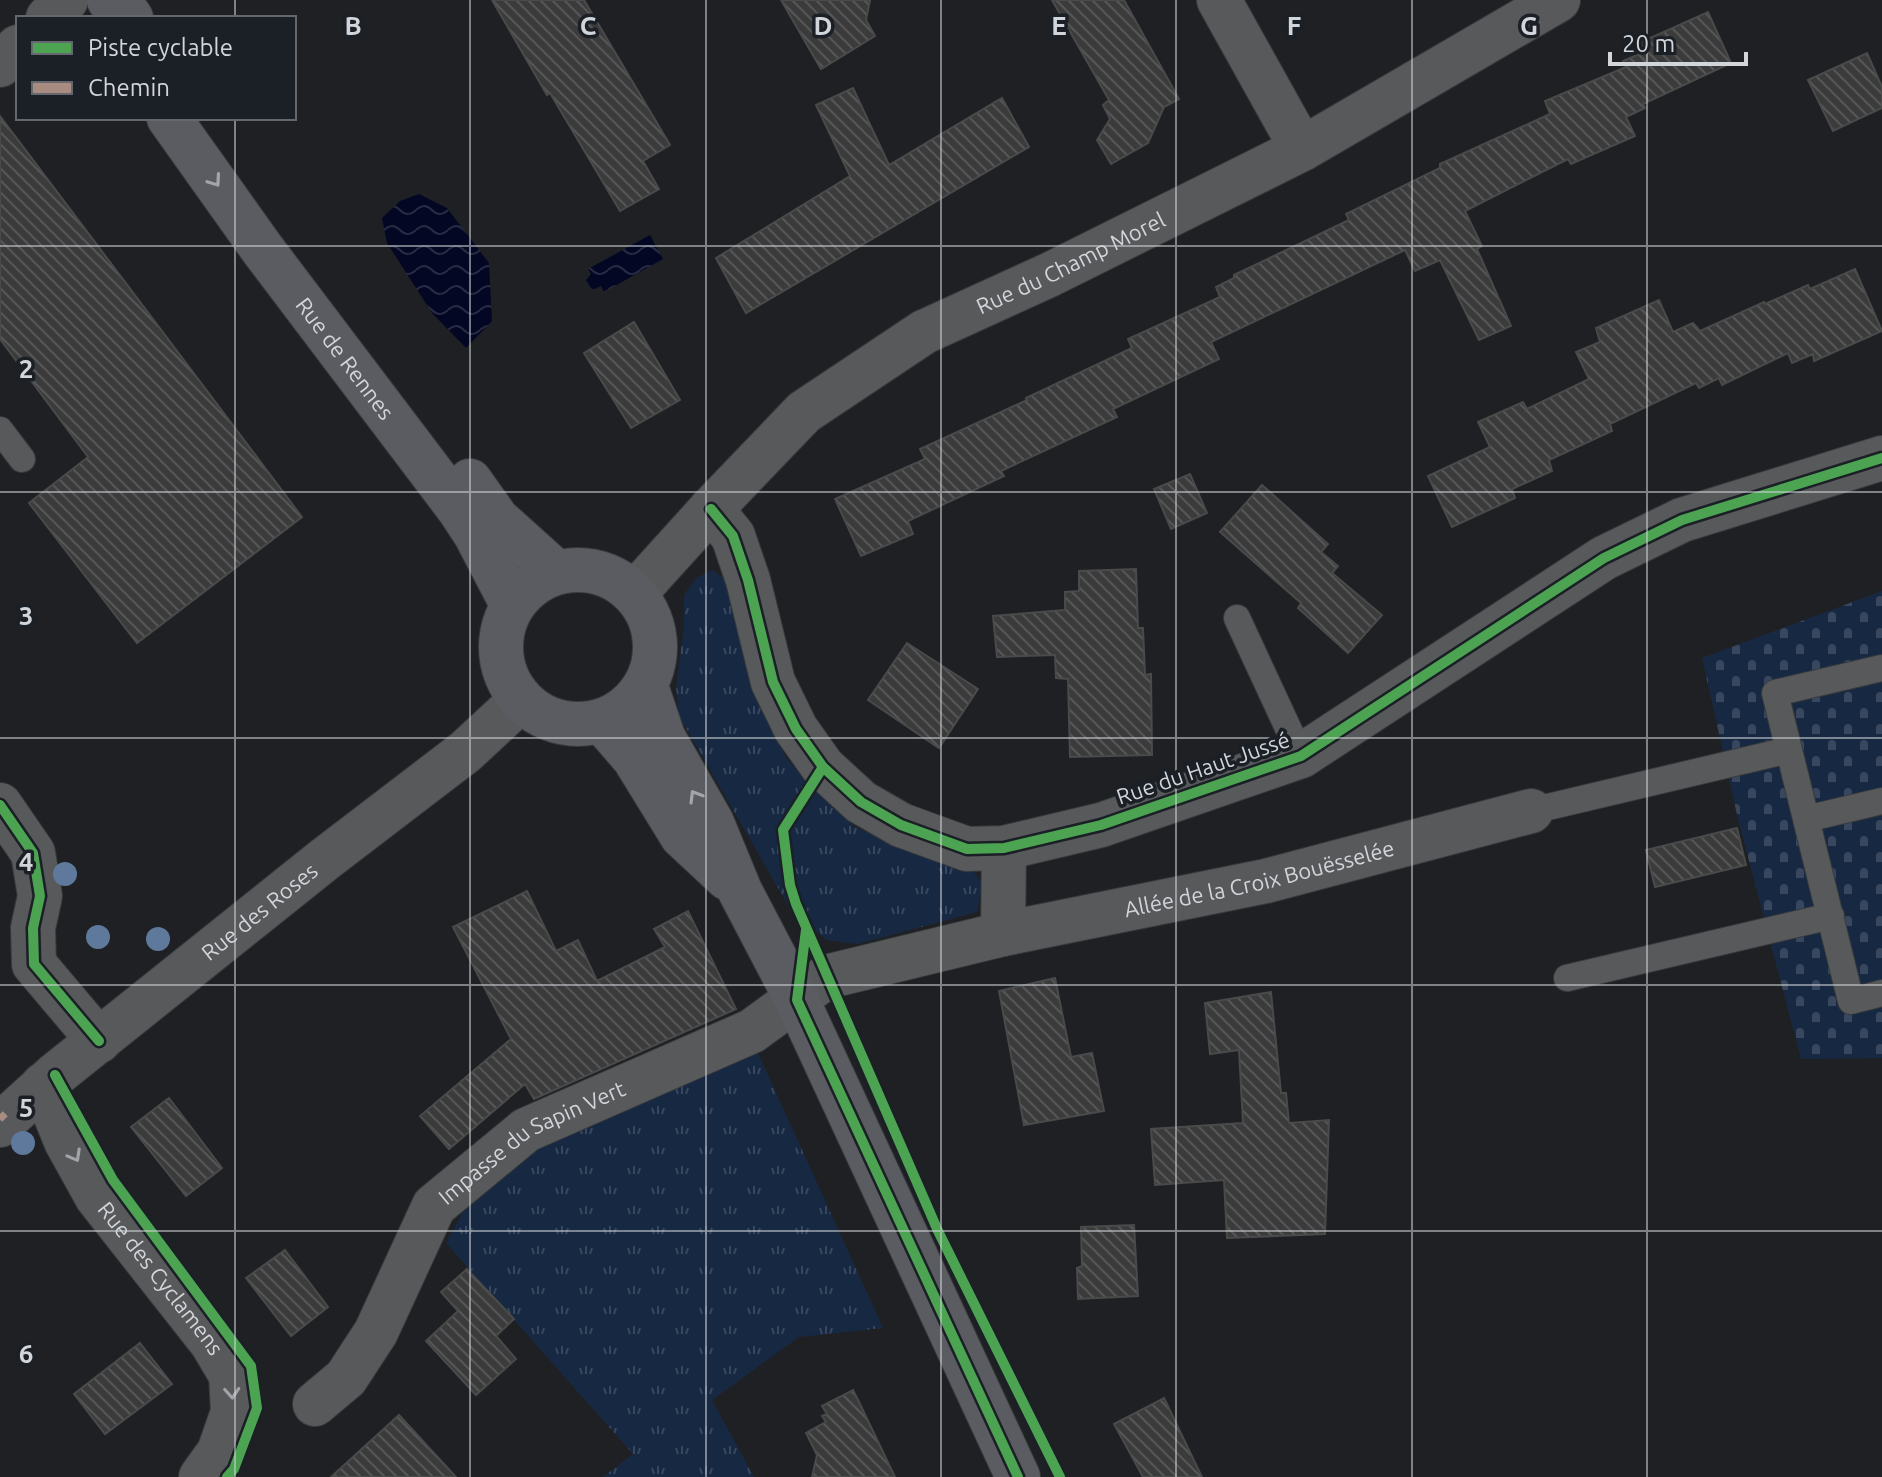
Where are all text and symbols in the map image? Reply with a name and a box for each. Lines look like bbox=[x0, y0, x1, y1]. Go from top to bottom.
text: B bbox=[344, 11, 362, 40]
text: C bbox=[580, 11, 597, 40]
text: D bbox=[814, 11, 832, 40]
text: E bbox=[1051, 11, 1067, 40]
text: F bbox=[1287, 11, 1301, 40]
text: G bbox=[1520, 11, 1538, 40]
legend bbox=[16, 16, 296, 120]
scale bar bbox=[1610, 16, 1746, 66]
text: 20 m bbox=[1622, 30, 1675, 57]
text: Piste cyclable bbox=[88, 34, 233, 61]
text: Chemin bbox=[88, 74, 170, 101]
one-way arrow bbox=[205, 173, 220, 187]
street label: Rue du Champ Morel bbox=[972, 206, 1169, 318]
street label: Rue de Rennes bbox=[291, 292, 400, 424]
text: 2 bbox=[19, 354, 33, 383]
text: 3 bbox=[19, 601, 33, 630]
street label: Rue du Haut Jussé bbox=[1113, 726, 1293, 809]
one-way arrow bbox=[689, 790, 705, 805]
street label: Allée de la Croix Bouësselée bbox=[1122, 835, 1397, 921]
text: 4 bbox=[19, 847, 33, 876]
street label: Rue des Roses bbox=[196, 857, 322, 965]
street label: Impasse du Sapin Vert bbox=[433, 1075, 629, 1209]
text: 5 bbox=[19, 1093, 33, 1122]
one-way arrow bbox=[65, 1148, 80, 1162]
street label: Rue des Cyclamens bbox=[93, 1196, 229, 1359]
text: 6 bbox=[19, 1339, 33, 1368]
one-way arrow bbox=[223, 1387, 240, 1400]

